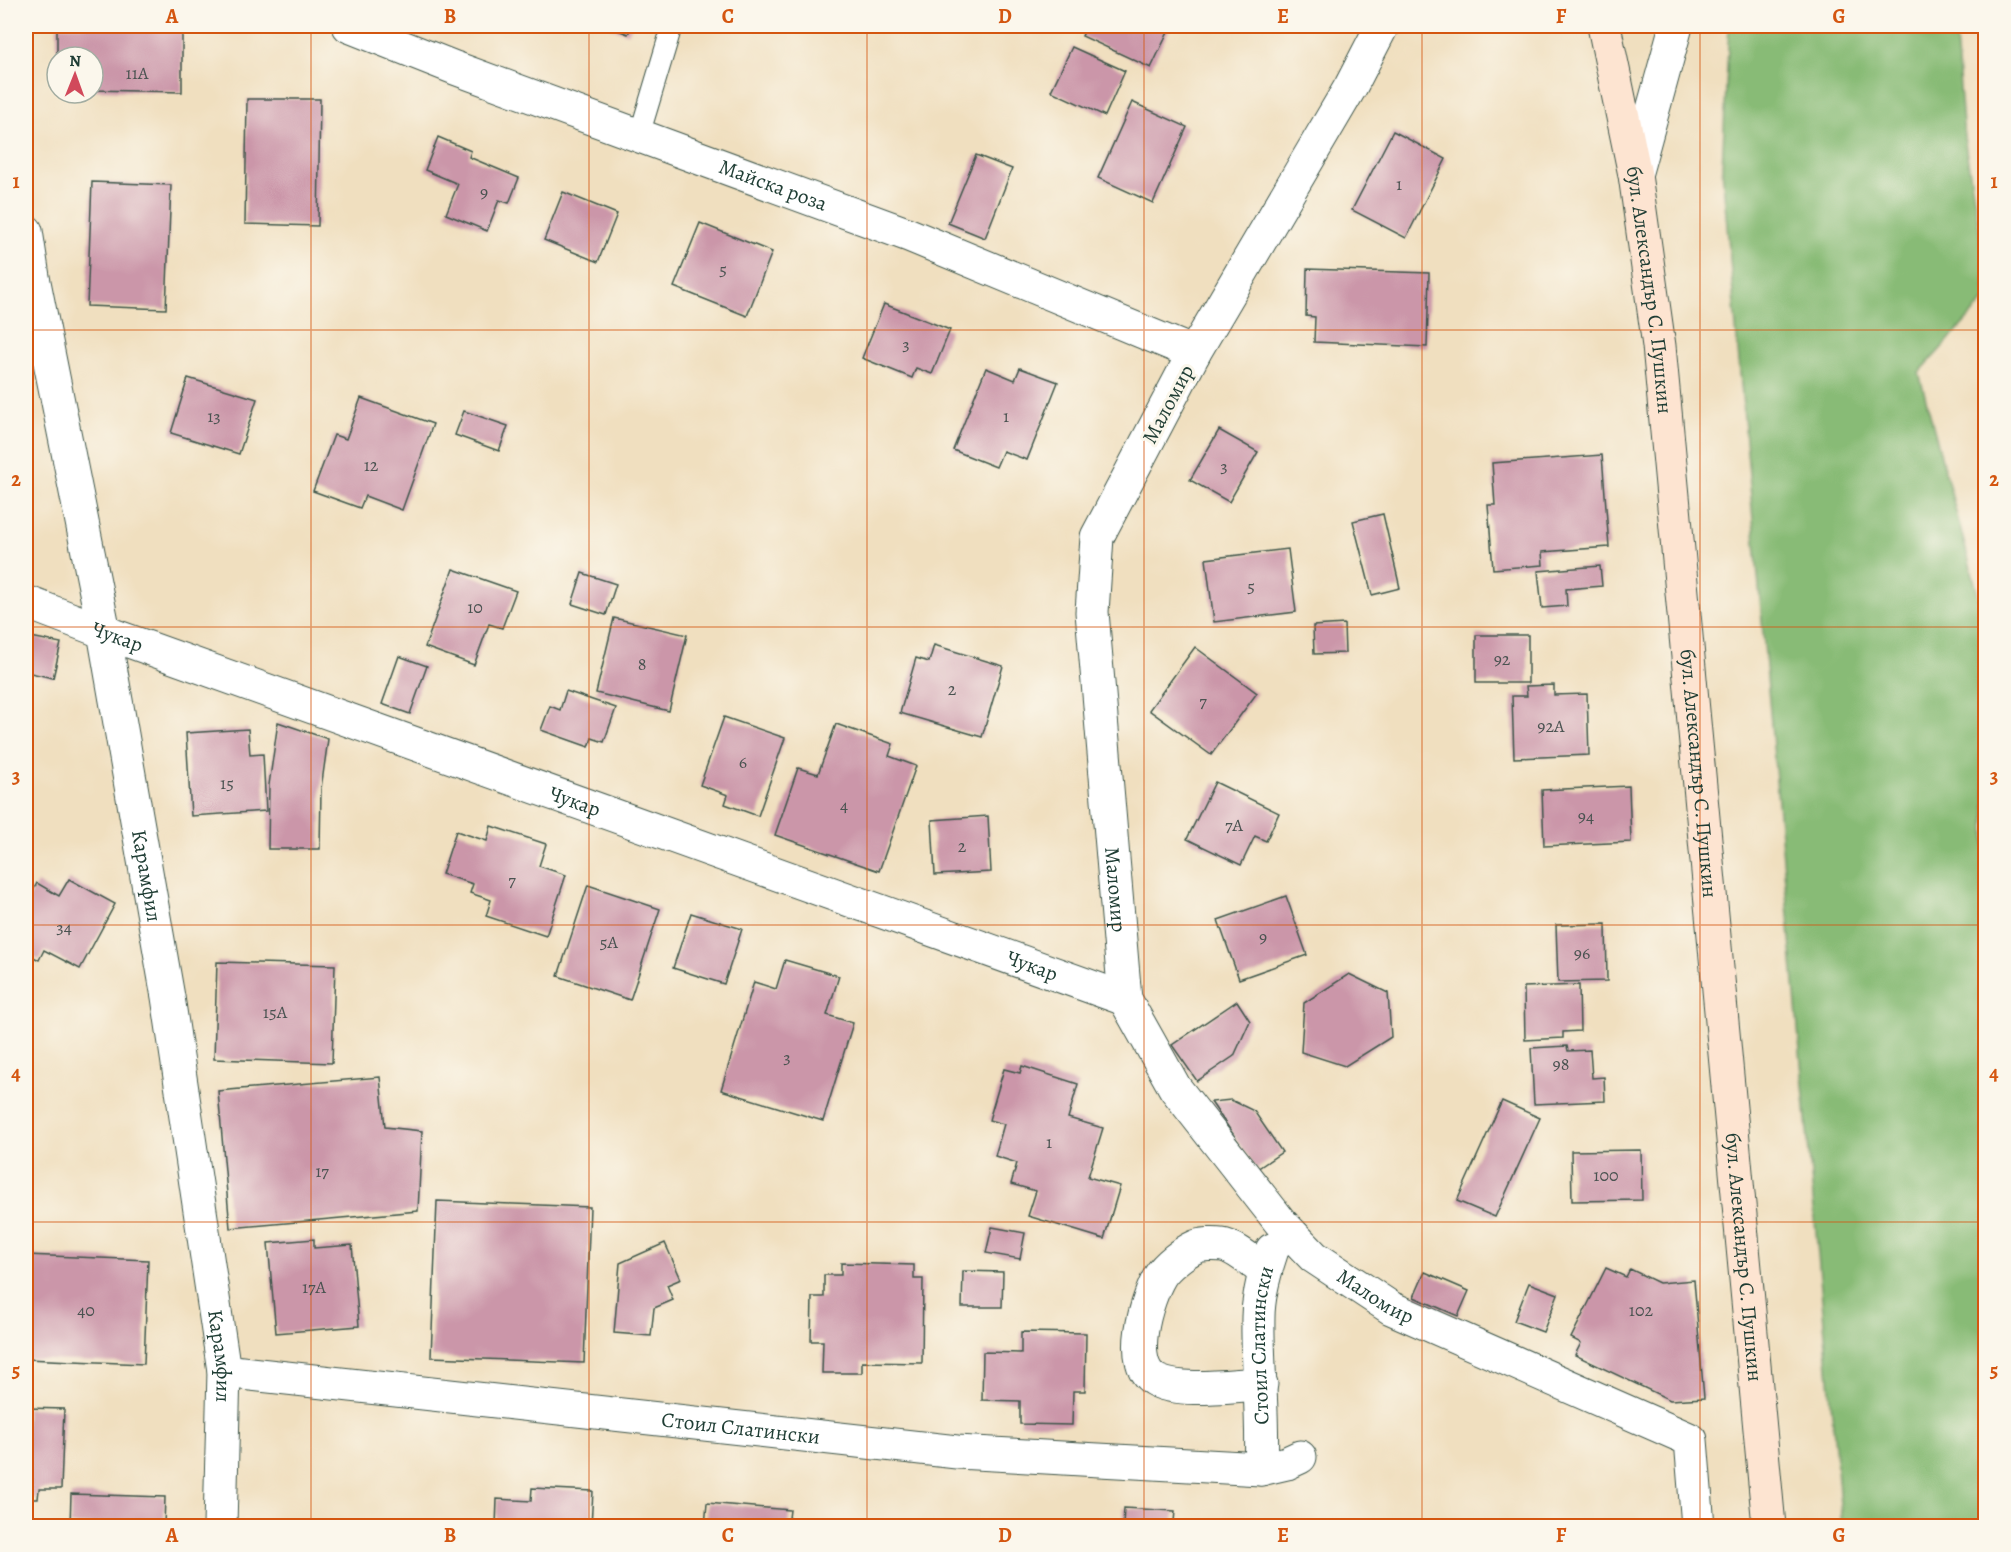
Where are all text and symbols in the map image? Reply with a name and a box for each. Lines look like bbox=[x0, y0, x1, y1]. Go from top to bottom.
text: A bbox=[165, 3, 179, 30]
text: B bbox=[444, 3, 456, 30]
text: C bbox=[722, 3, 734, 30]
text: D bbox=[998, 3, 1012, 30]
text: E bbox=[1277, 3, 1289, 30]
text: F bbox=[1556, 3, 1567, 30]
text: G bbox=[1832, 3, 1846, 30]
north arrow bbox=[45, 45, 105, 105]
text: N bbox=[69, 50, 82, 72]
house number: 11А bbox=[126, 61, 149, 85]
street label: Майска роза bbox=[715, 152, 831, 218]
street label: бул. Александър С. Пушкин bbox=[1619, 163, 1679, 415]
text: 1 bbox=[12, 168, 20, 195]
text: 1 bbox=[1990, 168, 1998, 195]
house number: 1 bbox=[1396, 172, 1402, 196]
house number: 9 bbox=[480, 180, 488, 204]
house number: 5 bbox=[719, 257, 727, 281]
house number: 3 bbox=[902, 332, 910, 356]
street label: Маломир bbox=[1136, 360, 1200, 448]
house number: 13 bbox=[207, 404, 221, 428]
house number: 1 bbox=[1003, 404, 1009, 428]
house number: 12 bbox=[364, 453, 379, 477]
house number: 3 bbox=[1220, 454, 1228, 478]
text: 2 bbox=[11, 466, 21, 493]
text: 2 bbox=[1989, 466, 1999, 493]
house number: 5 bbox=[1247, 574, 1255, 598]
house number: 10 bbox=[467, 595, 483, 619]
street label: Чукар bbox=[88, 615, 147, 659]
house number: 92 bbox=[1494, 647, 1511, 671]
street label: бул. Александър С. Пушкин bbox=[1673, 648, 1724, 899]
house number: 8 bbox=[638, 652, 646, 676]
house number: 2 bbox=[948, 677, 957, 701]
house number: 7 bbox=[1199, 689, 1207, 713]
house number: 92А bbox=[1537, 714, 1565, 738]
house number: 6 bbox=[739, 750, 747, 774]
text: 3 bbox=[12, 763, 20, 790]
text: 3 bbox=[1990, 763, 1998, 790]
house number: 15 bbox=[220, 771, 234, 795]
street label: Чукар bbox=[545, 779, 604, 823]
house number: 4 bbox=[840, 793, 848, 817]
house number: 94 bbox=[1578, 804, 1594, 828]
house number: 7А bbox=[1225, 813, 1244, 837]
street label: Карамфил bbox=[125, 827, 169, 924]
house number: 2 bbox=[958, 834, 967, 858]
street label: Маломир bbox=[1098, 846, 1133, 933]
house number: 7 bbox=[508, 868, 516, 892]
house number: 34 bbox=[56, 915, 72, 939]
house number: 9 bbox=[1259, 925, 1267, 949]
house number: 5А bbox=[600, 930, 619, 954]
house number: 96 bbox=[1574, 941, 1590, 965]
street label: Чукар bbox=[1003, 944, 1062, 988]
house number: 15А bbox=[263, 1000, 288, 1024]
house number: 3 bbox=[783, 1045, 791, 1069]
house number: 98 bbox=[1553, 1052, 1569, 1076]
text: 4 bbox=[11, 1060, 21, 1087]
text: 4 bbox=[1989, 1060, 1999, 1087]
house number: 1 bbox=[1046, 1130, 1052, 1154]
street label: бул. Александър С. Пушкин bbox=[1718, 1131, 1769, 1383]
house number: 17 bbox=[315, 1159, 329, 1183]
house number: 100 bbox=[1593, 1163, 1619, 1187]
street label: Стоил Слатински bbox=[1244, 1262, 1280, 1425]
street label: Маломир bbox=[1331, 1262, 1418, 1330]
house number: 17А bbox=[302, 1275, 327, 1299]
house number: 40 bbox=[77, 1298, 95, 1322]
house number: 102 bbox=[1629, 1298, 1654, 1322]
street label: Карамфил bbox=[201, 1308, 238, 1403]
text: 5 bbox=[12, 1357, 20, 1384]
text: 5 bbox=[1990, 1357, 1998, 1384]
street label: Стоил Слатински bbox=[660, 1405, 822, 1451]
text: A bbox=[165, 1522, 179, 1549]
text: B bbox=[444, 1522, 456, 1549]
text: C bbox=[722, 1522, 734, 1549]
text: D bbox=[998, 1522, 1012, 1549]
text: E bbox=[1277, 1522, 1289, 1549]
text: F bbox=[1556, 1522, 1567, 1549]
text: G bbox=[1832, 1522, 1846, 1549]

